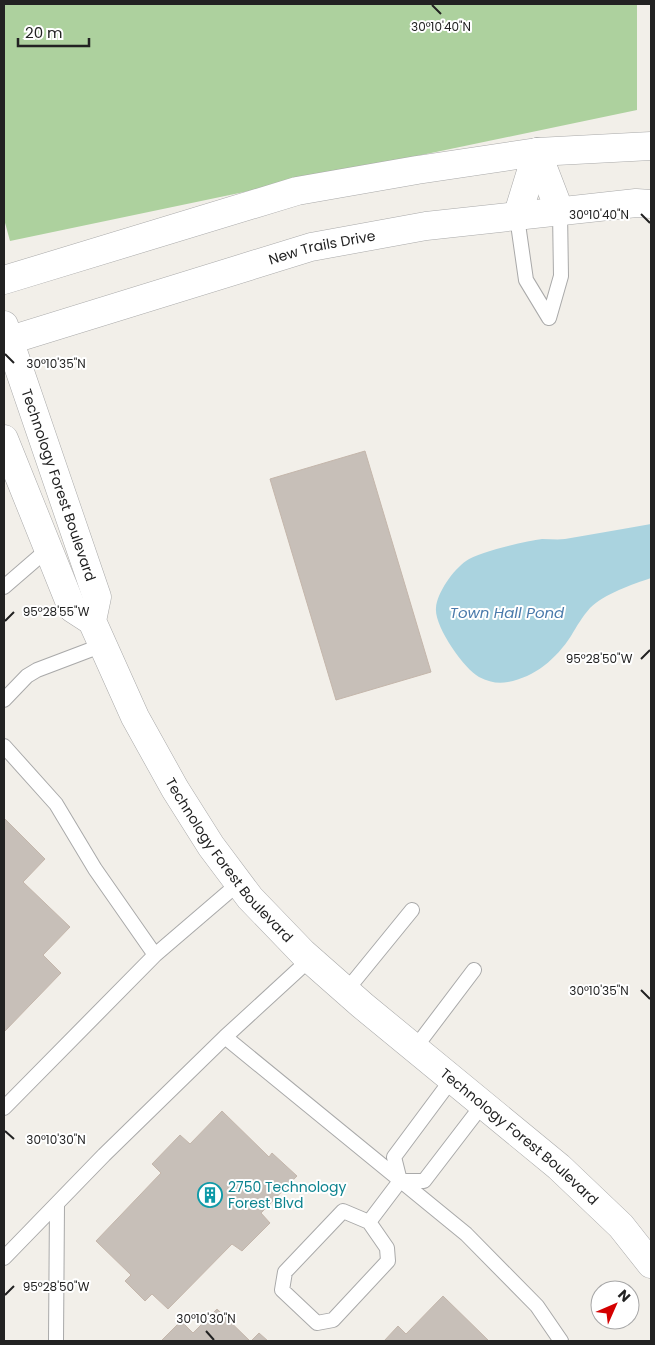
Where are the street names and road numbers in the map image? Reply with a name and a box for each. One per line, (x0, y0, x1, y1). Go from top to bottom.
street label: New Trails Drive (266, 225, 377, 270)
street label: Technology Forest Boulevard (17, 386, 101, 584)
street label: Technology Forest Boulevard (161, 774, 297, 947)
street label: Technology Forest Boulevard (436, 1063, 603, 1209)

